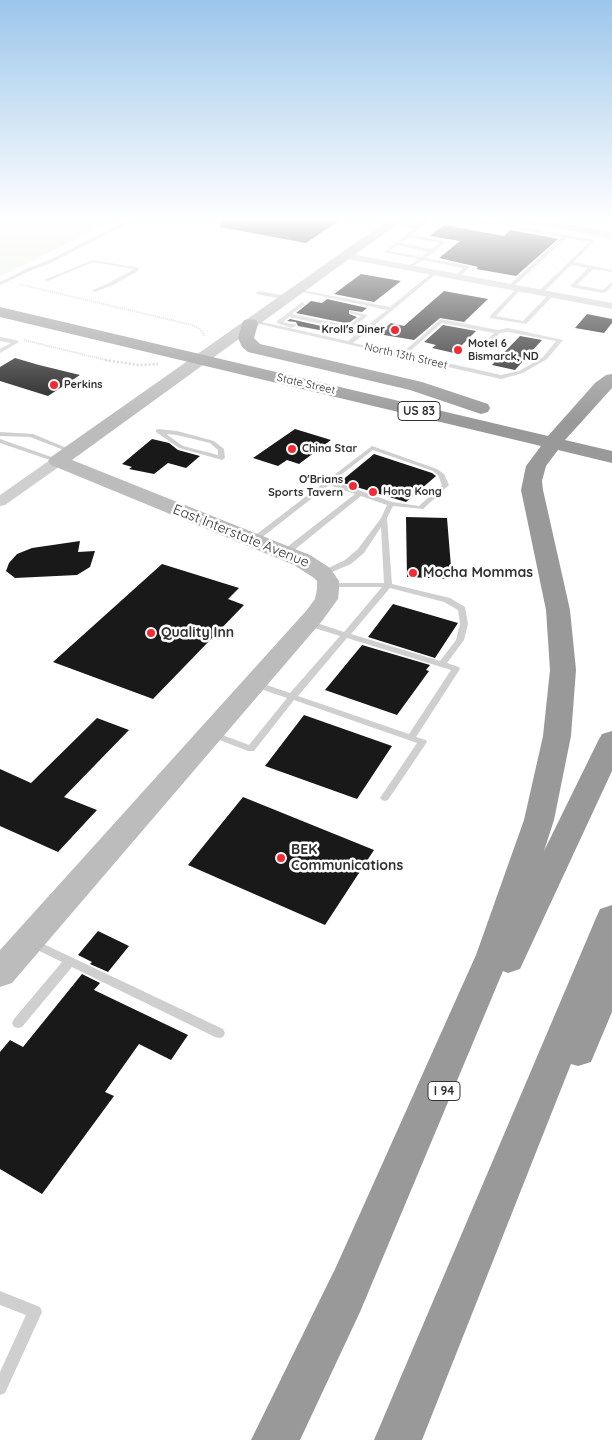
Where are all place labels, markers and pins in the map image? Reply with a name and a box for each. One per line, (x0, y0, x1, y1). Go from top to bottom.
place label: Kroll's Diner (322, 323, 385, 337)
marker: Kroll's Diner (389, 324, 401, 336)
place label: Motel 6 Bismarck, ND (468, 337, 539, 363)
marker: Motel 6 Bismarck, ND (452, 344, 464, 356)
place label: Perkins (64, 378, 102, 392)
marker: Perkins (48, 379, 60, 391)
place label: China Star (302, 442, 357, 456)
marker: China Star (286, 443, 298, 455)
place label: O'Brians Sports Tavern (268, 473, 343, 499)
marker: O'Brians Sports Tavern (347, 480, 359, 492)
place label: Hong Kong (383, 485, 442, 499)
marker: Hong Kong (367, 486, 379, 498)
place label: Mocha Mommas (423, 565, 533, 581)
marker: Mocha Mommas (407, 567, 419, 579)
place label: Quality Inn (161, 625, 234, 641)
marker: Quality Inn (145, 627, 157, 639)
place label: BEK Communications (291, 842, 403, 874)
marker: BEK Communications (275, 852, 287, 864)

